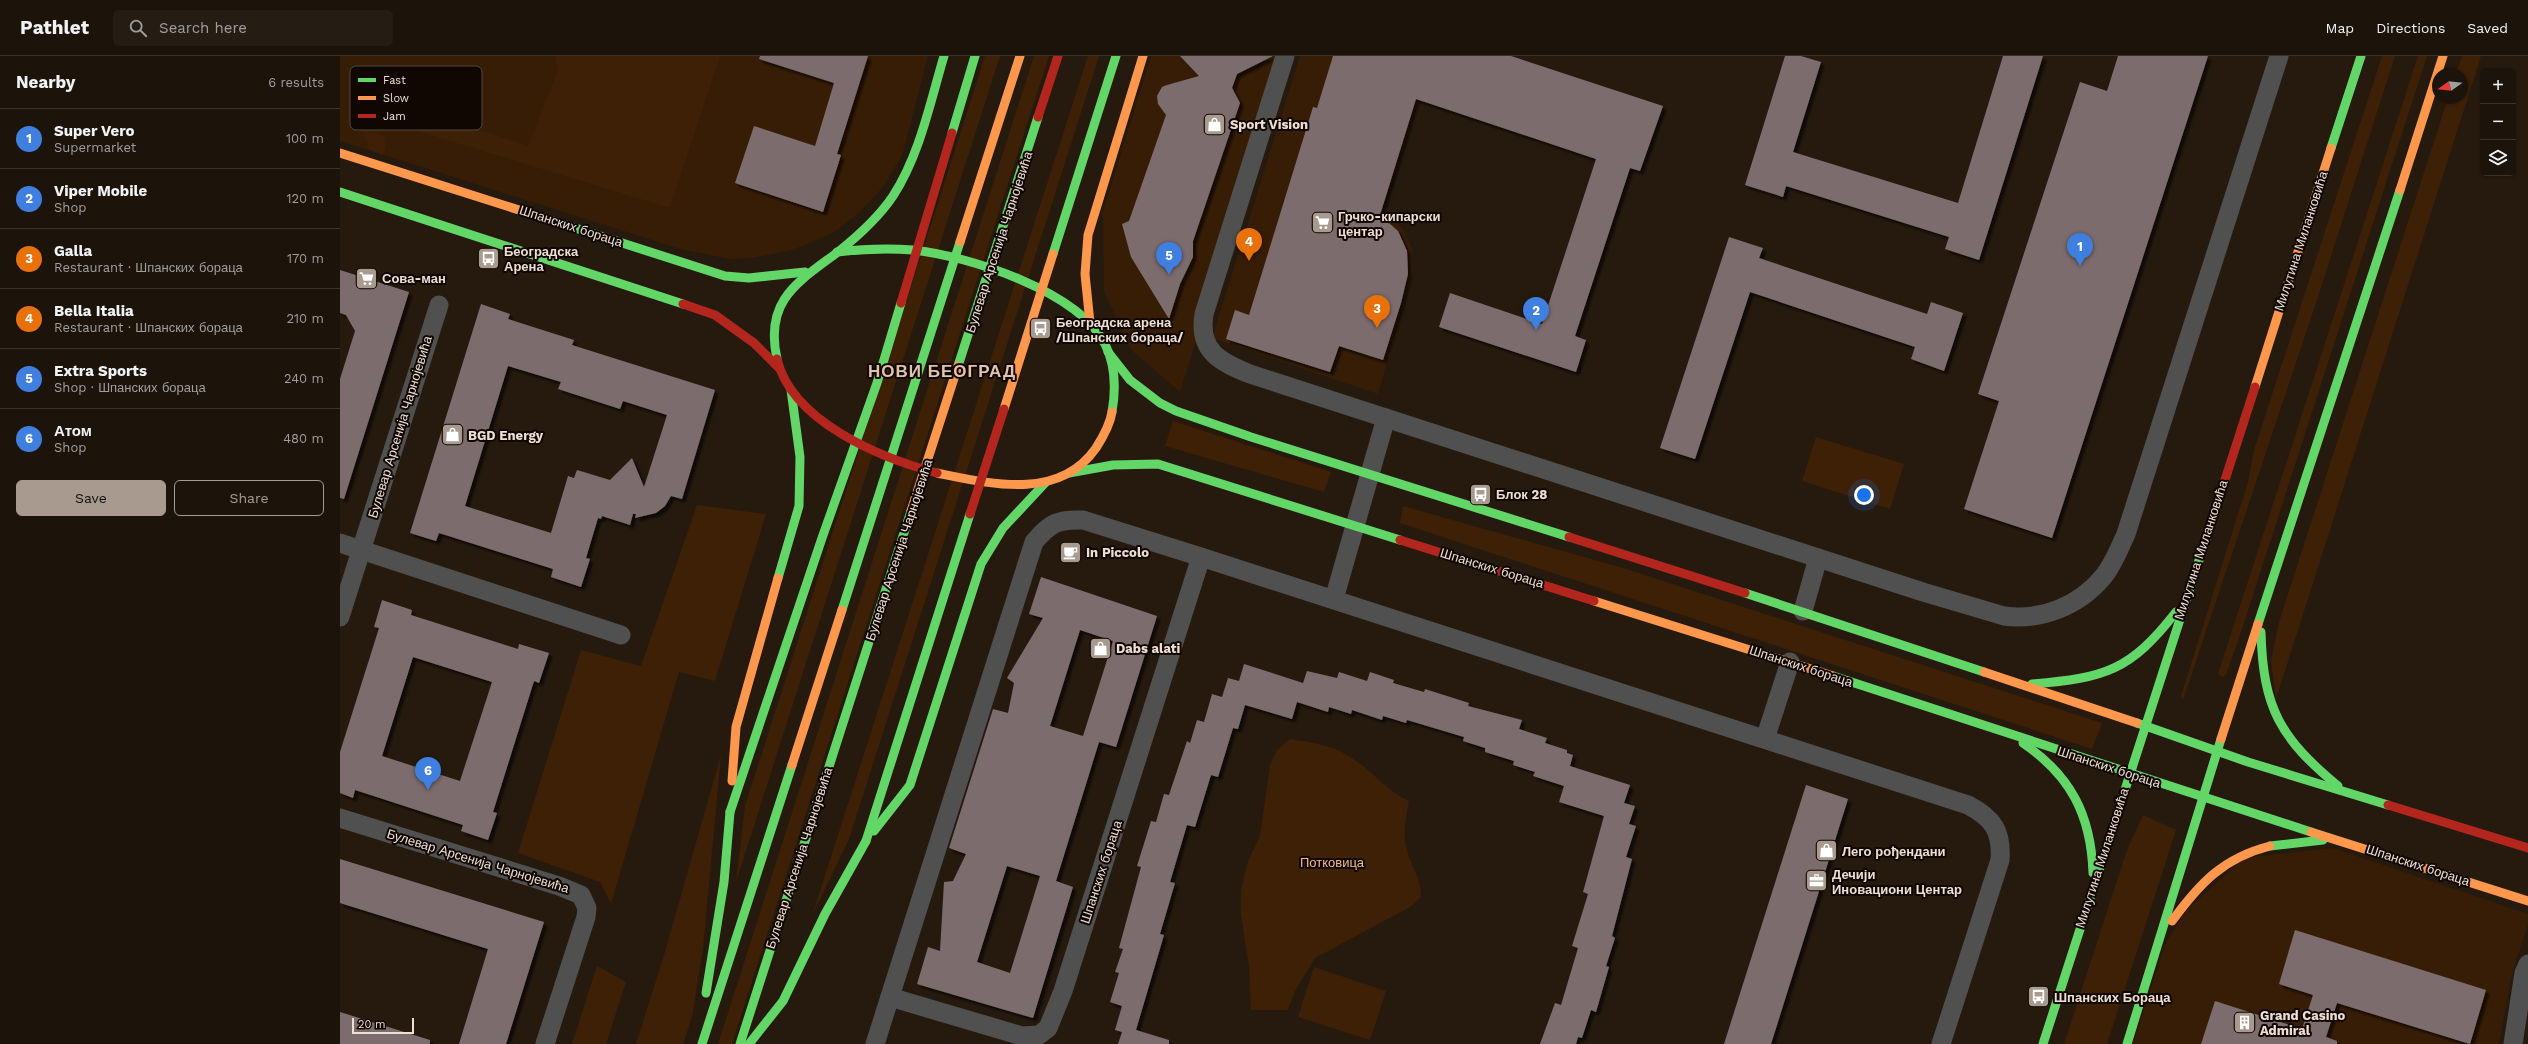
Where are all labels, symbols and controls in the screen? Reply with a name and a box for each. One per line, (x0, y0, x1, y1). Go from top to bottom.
search box (113, 10, 393, 46)
text: Pathlet (20, 16, 89, 39)
icon: search (127, 17, 149, 39)
text: Search here (159, 19, 247, 37)
text: Map (2326, 20, 2354, 36)
text: Directions (2376, 20, 2445, 36)
text: Saved (2467, 20, 2508, 36)
legend (350, 66, 482, 130)
north arrow (2432, 68, 2468, 104)
map controls (2480, 68, 2516, 176)
button: + (2480, 68, 2516, 104)
text: Nearby (16, 72, 75, 92)
text: Fast (383, 74, 406, 87)
text: 6 results (268, 75, 324, 90)
text: Slow (383, 92, 409, 105)
button: − (2480, 104, 2516, 140)
text: Jam (383, 110, 406, 123)
shop icon: Sport Vision (1202, 111, 1228, 137)
place label: Sport Vision (1230, 117, 1308, 132)
text: Super Vero (54, 122, 135, 140)
text: 1 (26, 131, 32, 146)
text: 100 m (286, 131, 324, 146)
text: Supermarket (54, 140, 136, 155)
button: layers (2480, 140, 2516, 176)
street label: Булевар Арсенија Чарнојевића (963, 149, 1036, 335)
street label: Милутина Миланковића (2271, 169, 2331, 313)
text: Viper Mobile (54, 182, 147, 200)
text: 2 (25, 191, 33, 206)
text: 120 m (286, 191, 324, 206)
text: Shop (54, 200, 86, 215)
street label: Шпанских бораца (518, 202, 625, 250)
place label: Грчко-кипарски центар (1338, 209, 1440, 239)
supermarket icon: Грчко-кипарски центар (1309, 210, 1335, 236)
pin: 4 (1236, 228, 1262, 261)
pin: 1 (2067, 233, 2093, 266)
text: Galla (54, 242, 92, 260)
pin: 5 (1156, 242, 1182, 275)
place label: Београдска Арена (504, 244, 579, 274)
bus stop icon: Београдска Арена (476, 245, 502, 271)
text: 3 (25, 251, 33, 266)
text: 170 m (287, 251, 324, 266)
text: Restaurant · Шпанских бораца (54, 260, 243, 275)
supermarket icon: Сова-ман (353, 265, 379, 291)
place label: Сова-ман (382, 271, 446, 286)
pin: 3 (1364, 295, 1390, 328)
pin: 2 (1523, 297, 1549, 330)
text: Bella Italia (54, 302, 134, 320)
text: 4 (25, 311, 33, 326)
text: 210 m (286, 311, 324, 326)
place label: Београдска арена /Шпанских бораца/ (1056, 315, 1183, 345)
bus stop icon: Београдска арена /Шпанских бораца/ (1028, 316, 1054, 342)
text: Restaurant · Шпанских бораца (54, 320, 243, 335)
street label: Булевар Арсенија Чарнојевића (365, 333, 435, 520)
district label: НОВИ БЕОГРАД (868, 361, 1016, 381)
text: Extra Sports (54, 362, 147, 380)
text: 5 (25, 371, 33, 386)
text: 240 m (284, 371, 324, 386)
text: Shop · Шпанских бораца (54, 380, 206, 395)
text: Атом (54, 422, 92, 440)
shop icon: BGD Energy (440, 422, 466, 448)
place label: BGD Energy (468, 428, 544, 443)
text: 6 (25, 431, 33, 446)
text: 480 m (283, 431, 324, 446)
text: Shop (54, 440, 86, 455)
street label: Булевар Арсенија Чарнојевића (863, 457, 936, 643)
street label: Милутина Миланковића (2171, 478, 2231, 622)
button: Save (16, 480, 166, 516)
button: Share (174, 480, 324, 516)
bus stop icon: Блок 28 (1468, 481, 1494, 507)
your location (1854, 485, 1874, 505)
place label: Блок 28 (1496, 487, 1548, 502)
cafe icon: In Piccolo (1058, 539, 1084, 565)
place label: In Piccolo (1086, 545, 1149, 560)
street label: Шпанских бораца (1438, 545, 1546, 591)
shop icon: Dabs alati (1088, 635, 1114, 661)
place label: Dabs alati (1116, 641, 1180, 656)
street label: Шпанских бораца (1748, 642, 1855, 690)
street label: Шпанских бораца (2056, 743, 2163, 791)
pin: 6 (415, 757, 441, 790)
street label: Булевар Арсенија Чарнојевића (763, 765, 836, 951)
street label: Милутина Миланковића (2072, 786, 2132, 930)
street label: Шпанских бораца (1077, 818, 1125, 925)
street label: Булевар Арсенија Чарнојевића (385, 826, 572, 896)
shop icon: Лего рођендани (1813, 838, 1839, 864)
street label: Шпанских бораца (2365, 841, 2472, 889)
place label: Лего рођендани (1842, 844, 1945, 859)
park label: Потковица (1300, 855, 1365, 870)
place label: Дечији Иновациони Центар (1832, 867, 1962, 897)
office icon: Дечији Иновациони Центар (1803, 868, 1829, 894)
bus stop icon: Шпанских Бораца (2025, 984, 2051, 1010)
place label: Шпанских Бораца (2054, 990, 2171, 1005)
place label: Grand Casino Admiral (2260, 1008, 2346, 1038)
building icon: Grand Casino Admiral (2231, 1009, 2257, 1035)
scale bar (352, 1016, 414, 1035)
text: 20 m (358, 1018, 386, 1031)

